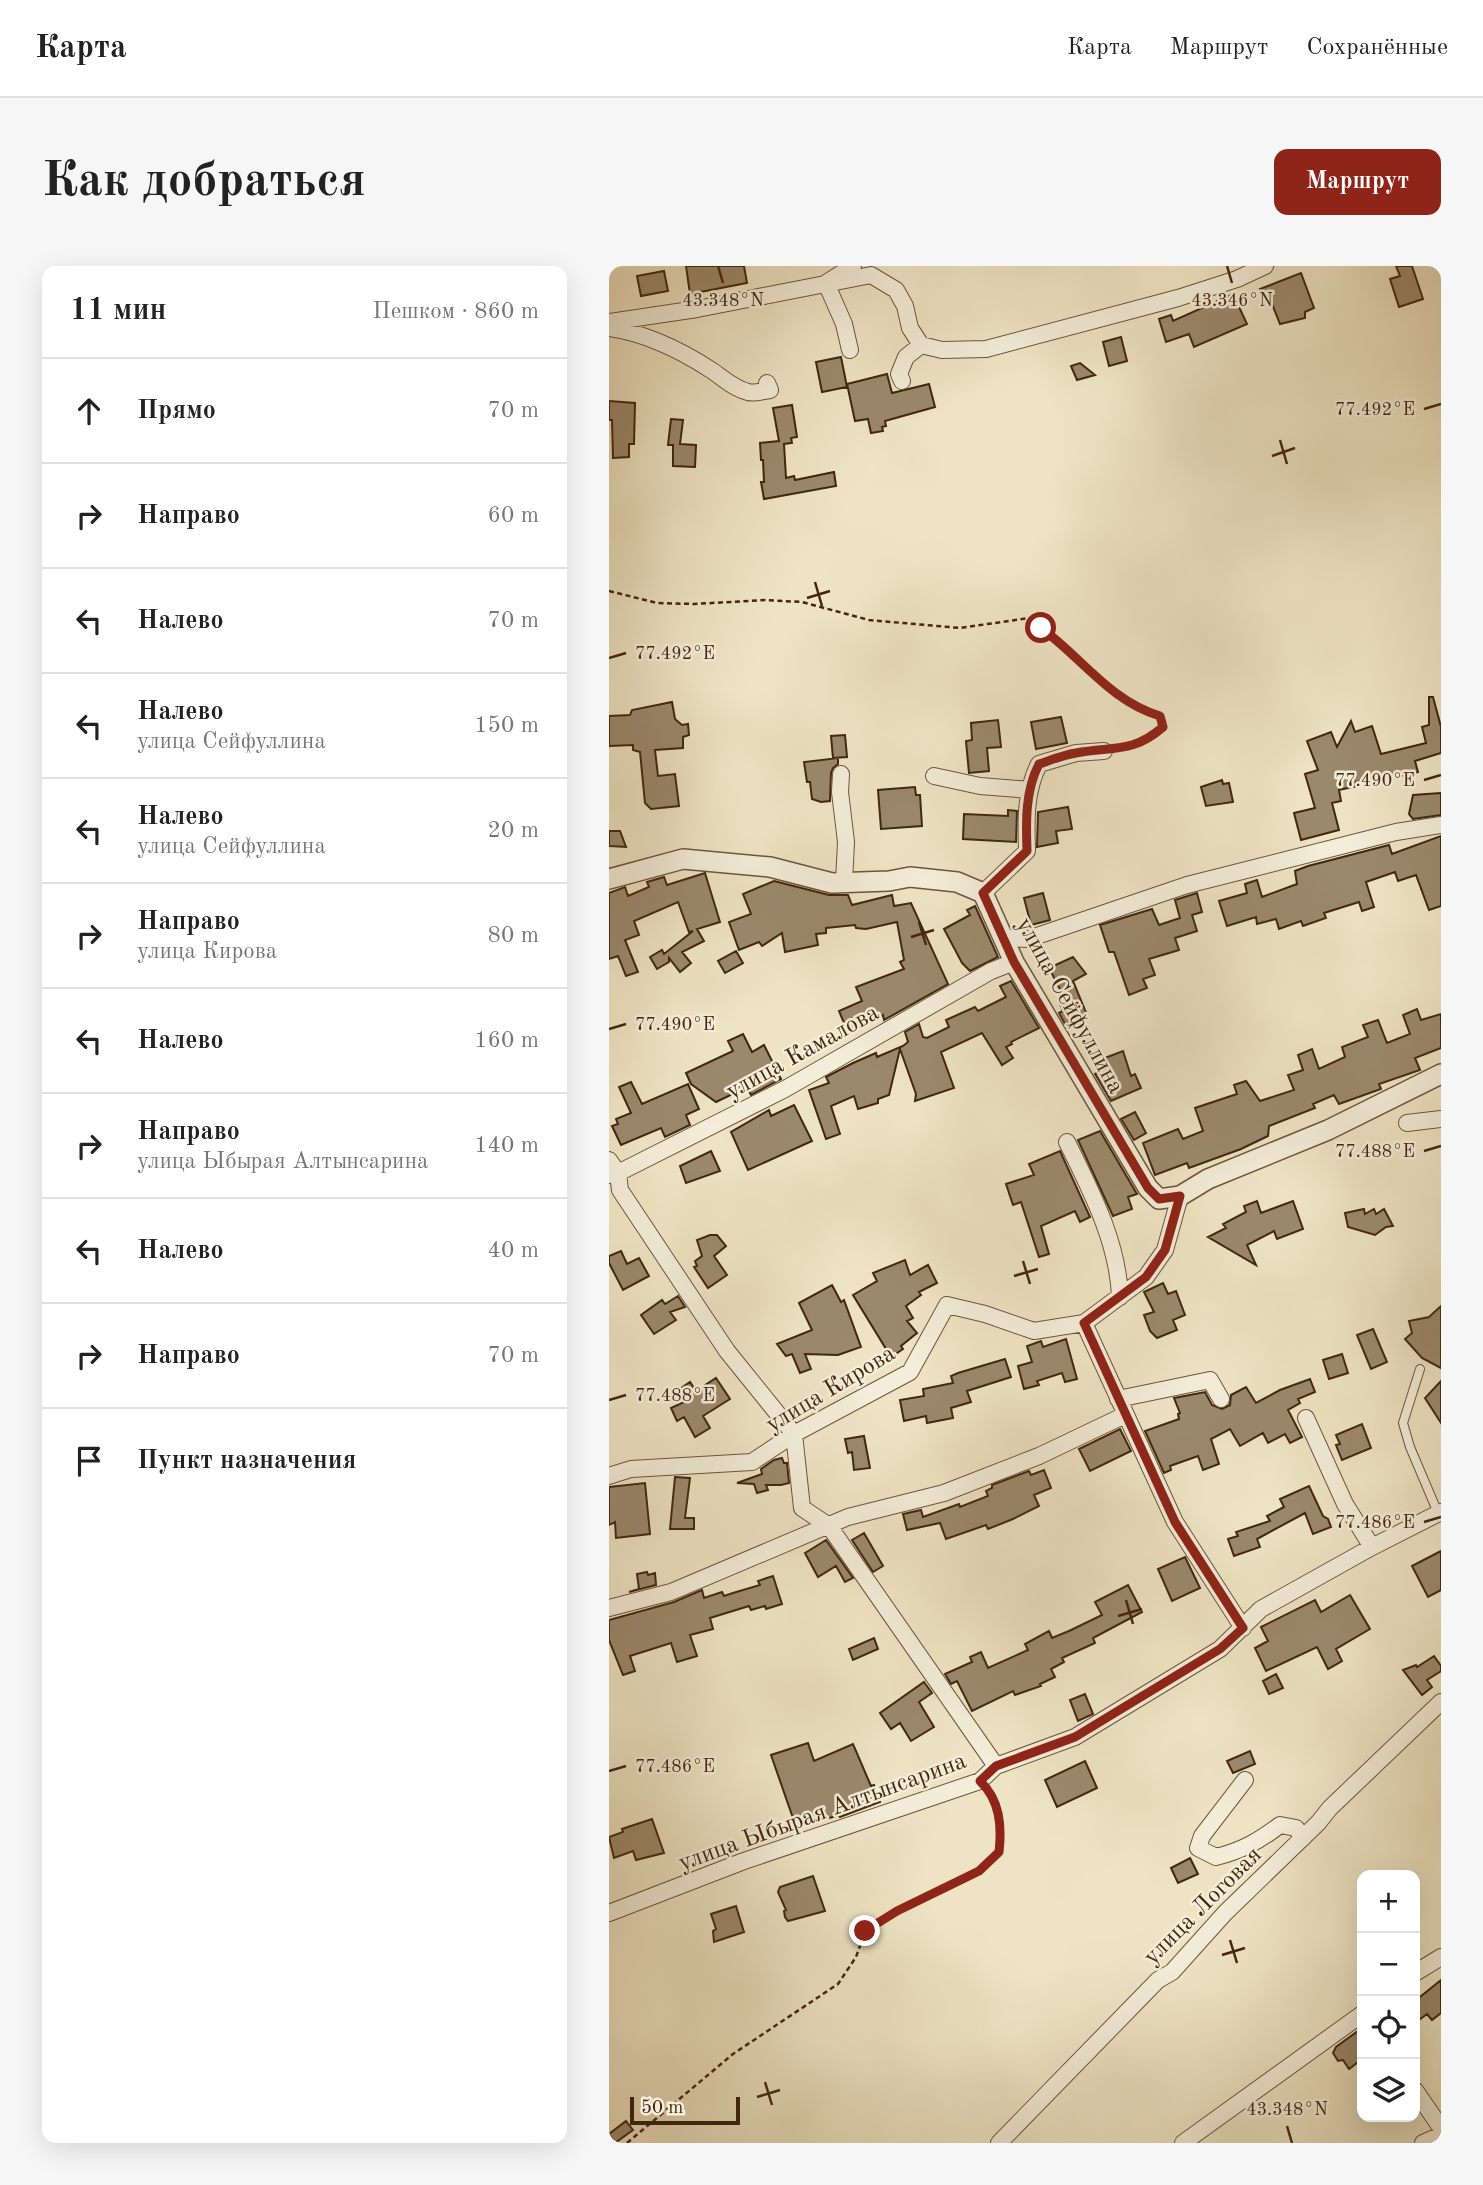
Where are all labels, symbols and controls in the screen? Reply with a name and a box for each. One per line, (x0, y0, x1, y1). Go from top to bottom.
text: Карта (35, 32, 127, 65)
text: Карта (1067, 36, 1132, 60)
text: Маршрут (1170, 36, 1268, 60)
text: Сохранённые (1306, 36, 1448, 60)
button: Маршрут (1274, 149, 1441, 215)
text: Как добраться (42, 158, 366, 207)
text: 43.348°N (682, 292, 764, 310)
text: 43.346°N (1191, 292, 1273, 310)
text: 11 мин (70, 296, 167, 326)
text: Пешком · 860 m (373, 300, 539, 323)
icon: ahead (70, 392, 108, 430)
text: Прямо (137, 398, 216, 424)
text: 70 m (488, 399, 539, 422)
text: 77.492°E (1335, 401, 1415, 419)
icon: right (70, 497, 108, 535)
text: Направо (137, 503, 240, 529)
text: 60 m (488, 504, 539, 527)
icon: left (70, 602, 108, 640)
text: Налево (137, 608, 224, 634)
text: 70 m (488, 609, 539, 632)
route start (1025, 612, 1056, 643)
text: 77.492°E (635, 645, 715, 663)
text: Налево (137, 699, 224, 725)
icon: left (70, 707, 108, 745)
text: 150 m (474, 714, 539, 737)
text: улица Сейфуллина (137, 730, 326, 753)
text: 77.490°E (1335, 772, 1415, 790)
text: Налево (137, 804, 224, 830)
icon: left (70, 812, 108, 850)
text: 20 m (488, 819, 539, 842)
text: улица Сейфуллина (137, 835, 326, 858)
text: Направо (137, 909, 240, 935)
street label: улица Сейфуллина (1011, 914, 1128, 1098)
icon: right (70, 917, 108, 955)
text: 80 m (488, 924, 539, 947)
text: улица Кирова (137, 940, 277, 963)
street label: улица Камалова (723, 1001, 883, 1105)
text: 77.490°E (635, 1016, 715, 1034)
icon: left (70, 1022, 108, 1060)
text: Налево (137, 1028, 224, 1054)
text: 160 m (474, 1029, 539, 1052)
text: Направо (137, 1119, 240, 1145)
icon: right (70, 1127, 108, 1165)
text: 140 m (474, 1134, 539, 1157)
text: 77.488°E (1335, 1143, 1415, 1161)
text: улица Ыбырая Алтынсарина (137, 1150, 428, 1173)
icon: left (70, 1232, 108, 1270)
text: Налево (137, 1238, 224, 1264)
text: 40 m (488, 1239, 539, 1262)
icon: right (70, 1337, 108, 1375)
street label: улица Кирова (762, 1342, 900, 1438)
text: Направо (137, 1343, 240, 1369)
text: 70 m (488, 1344, 539, 1367)
text: 77.488°E (635, 1387, 715, 1405)
icon: arrive (70, 1442, 108, 1480)
text: Пункт назначения (137, 1448, 356, 1474)
text: 77.486°E (1335, 1514, 1415, 1532)
street label: улица Ыбырая Алтынсарина (676, 1750, 970, 1876)
text: 77.486°E (635, 1758, 715, 1776)
street label: улица Логовая (1140, 1843, 1267, 1970)
map controls (1357, 1870, 1420, 2122)
button: + (1357, 1870, 1420, 1933)
route end (849, 1915, 880, 1946)
button: − (1357, 1933, 1420, 1996)
button: locate (1357, 1996, 1420, 2059)
button: layers (1357, 2059, 1420, 2122)
scale bar (630, 2094, 740, 2126)
text: 50 m (641, 2099, 683, 2118)
text: 43.348°N (1246, 2101, 1328, 2119)

